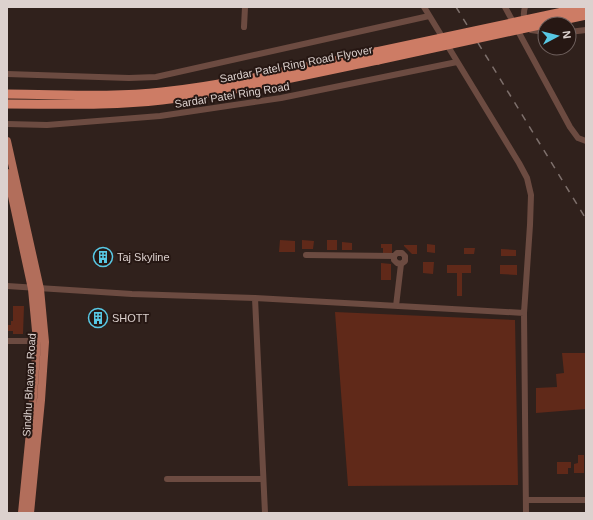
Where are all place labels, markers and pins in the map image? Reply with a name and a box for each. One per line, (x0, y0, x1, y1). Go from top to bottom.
building icon: Taj Skyline (92, 246, 114, 268)
place label: Taj Skyline (117, 251, 170, 263)
building icon: SHOTT (87, 307, 109, 329)
place label: SHOTT (112, 312, 150, 324)

